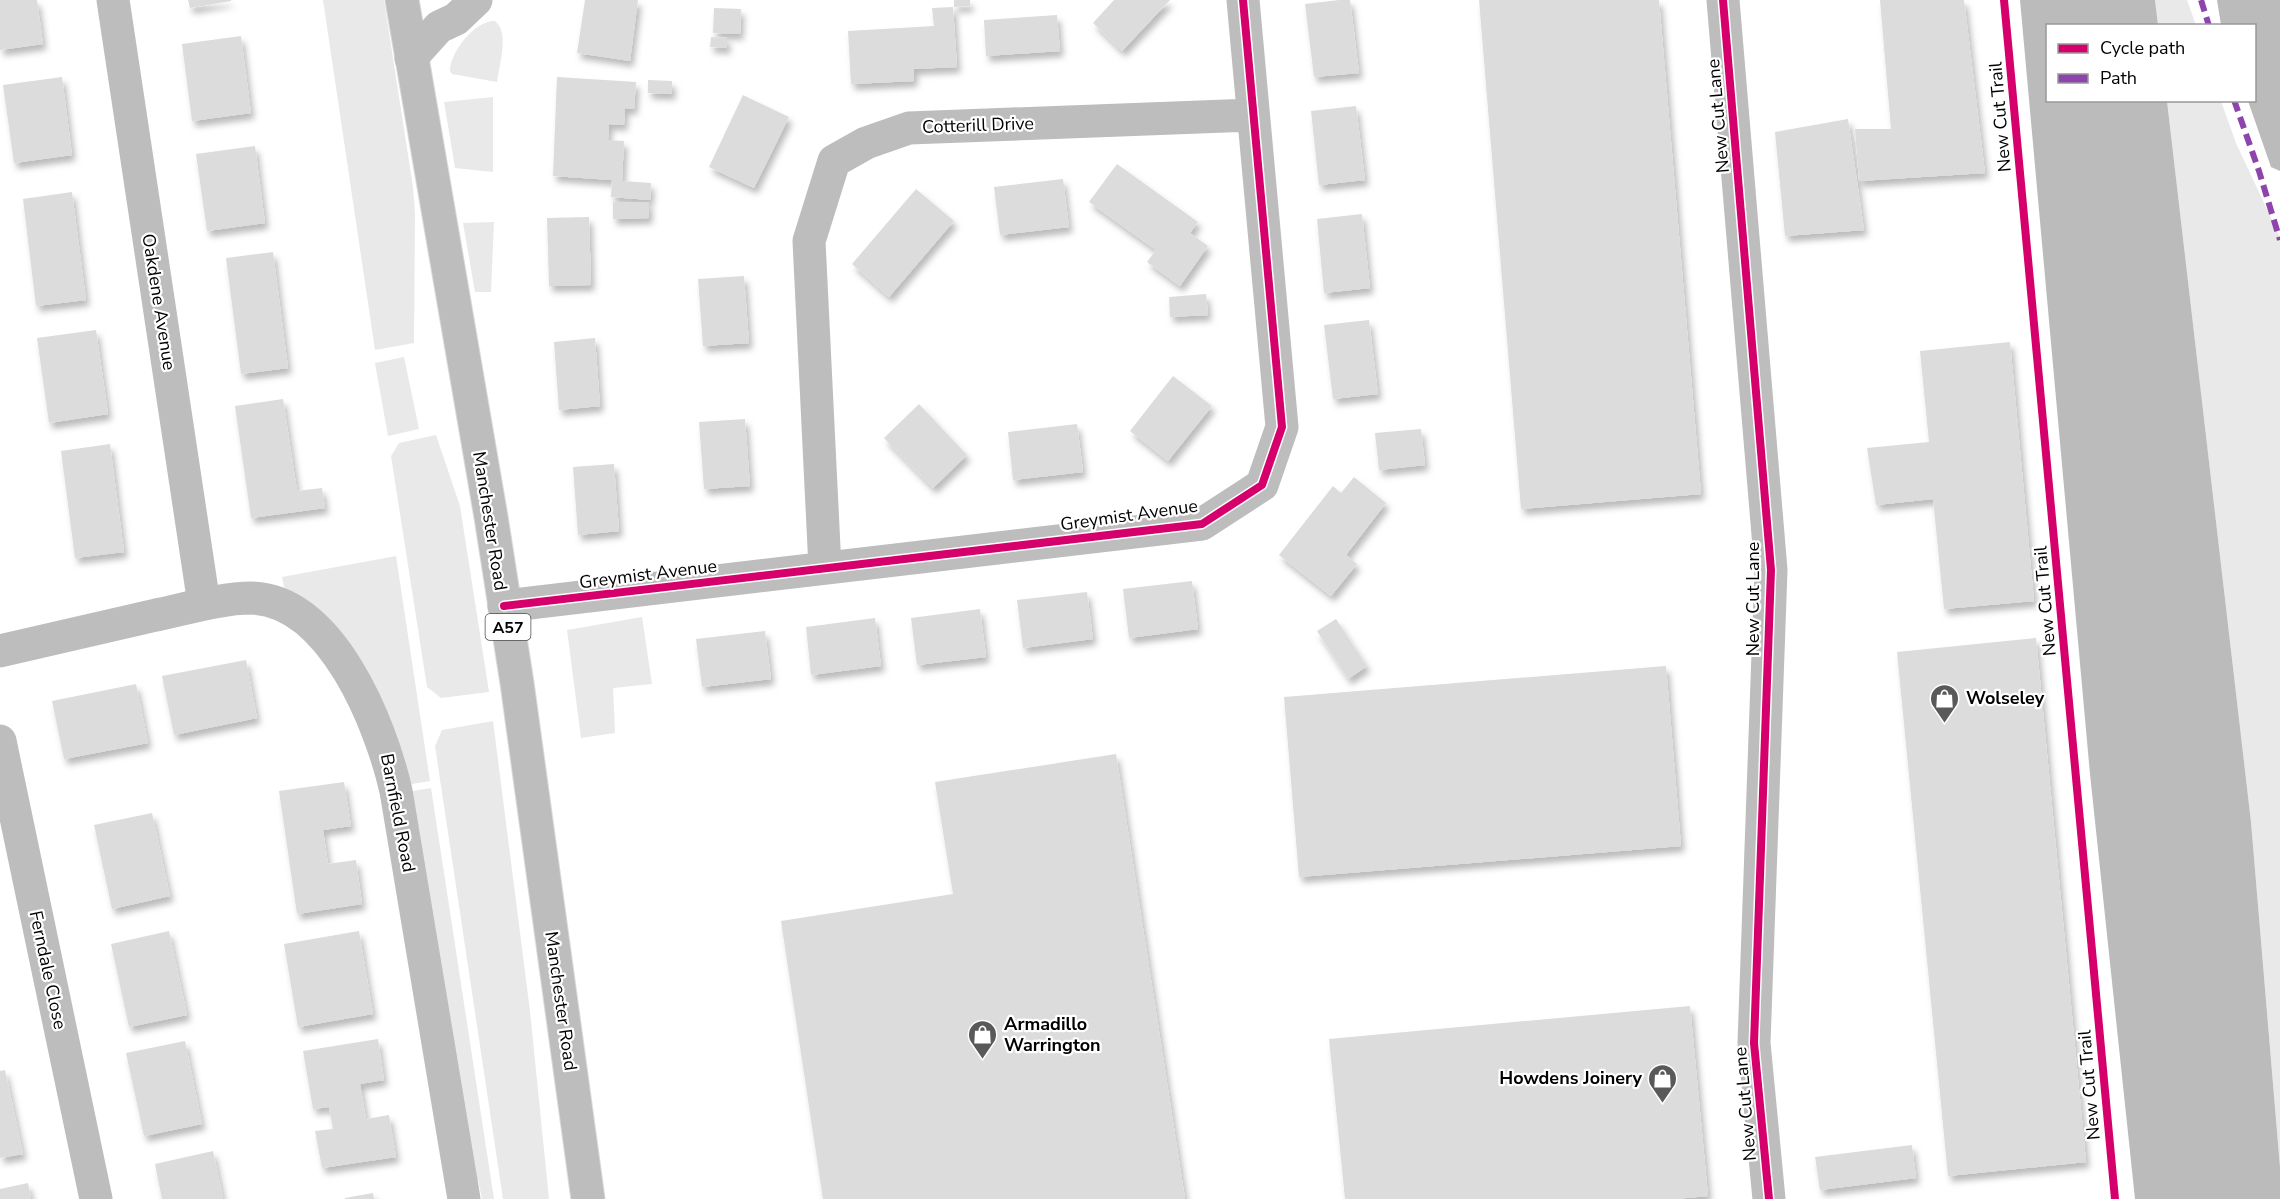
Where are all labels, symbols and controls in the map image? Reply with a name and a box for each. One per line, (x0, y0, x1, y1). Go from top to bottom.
legend (2046, 24, 2256, 102)
text: Cycle path (2100, 36, 2185, 60)
street label: New Cut Lane (1701, 58, 1735, 174)
street label: New Cut Trail (1983, 60, 2017, 173)
text: Path (2100, 66, 2137, 90)
street label: Cotterill Drive (922, 111, 1034, 139)
street label: Oakdene Avenue (136, 232, 182, 372)
street label: Manchester Road (467, 450, 513, 592)
street label: Greymist Avenue (1059, 493, 1199, 537)
street label: New Cut Lane (1741, 542, 1765, 656)
street label: New Cut Trail (2028, 544, 2062, 657)
street label: Greymist Avenue (578, 554, 718, 594)
road number: A57 (486, 614, 530, 640)
shop icon: Wolseley (1929, 682, 1961, 724)
place label: Wolseley (1966, 686, 2045, 710)
street label: Barnfield Road (375, 752, 421, 874)
street label: Ferndale Close (24, 908, 72, 1032)
street label: Manchester Road (539, 930, 583, 1072)
place label: Armadillo Warrington (1004, 1012, 1101, 1057)
shop icon: Armadillo Warrington (967, 1018, 999, 1060)
street label: New Cut Trail (2072, 1028, 2106, 1141)
street label: New Cut Lane (1728, 1046, 1762, 1162)
shop icon: Howdens Joinery (1647, 1062, 1679, 1104)
place label: Howdens Joinery (1499, 1066, 1643, 1090)

